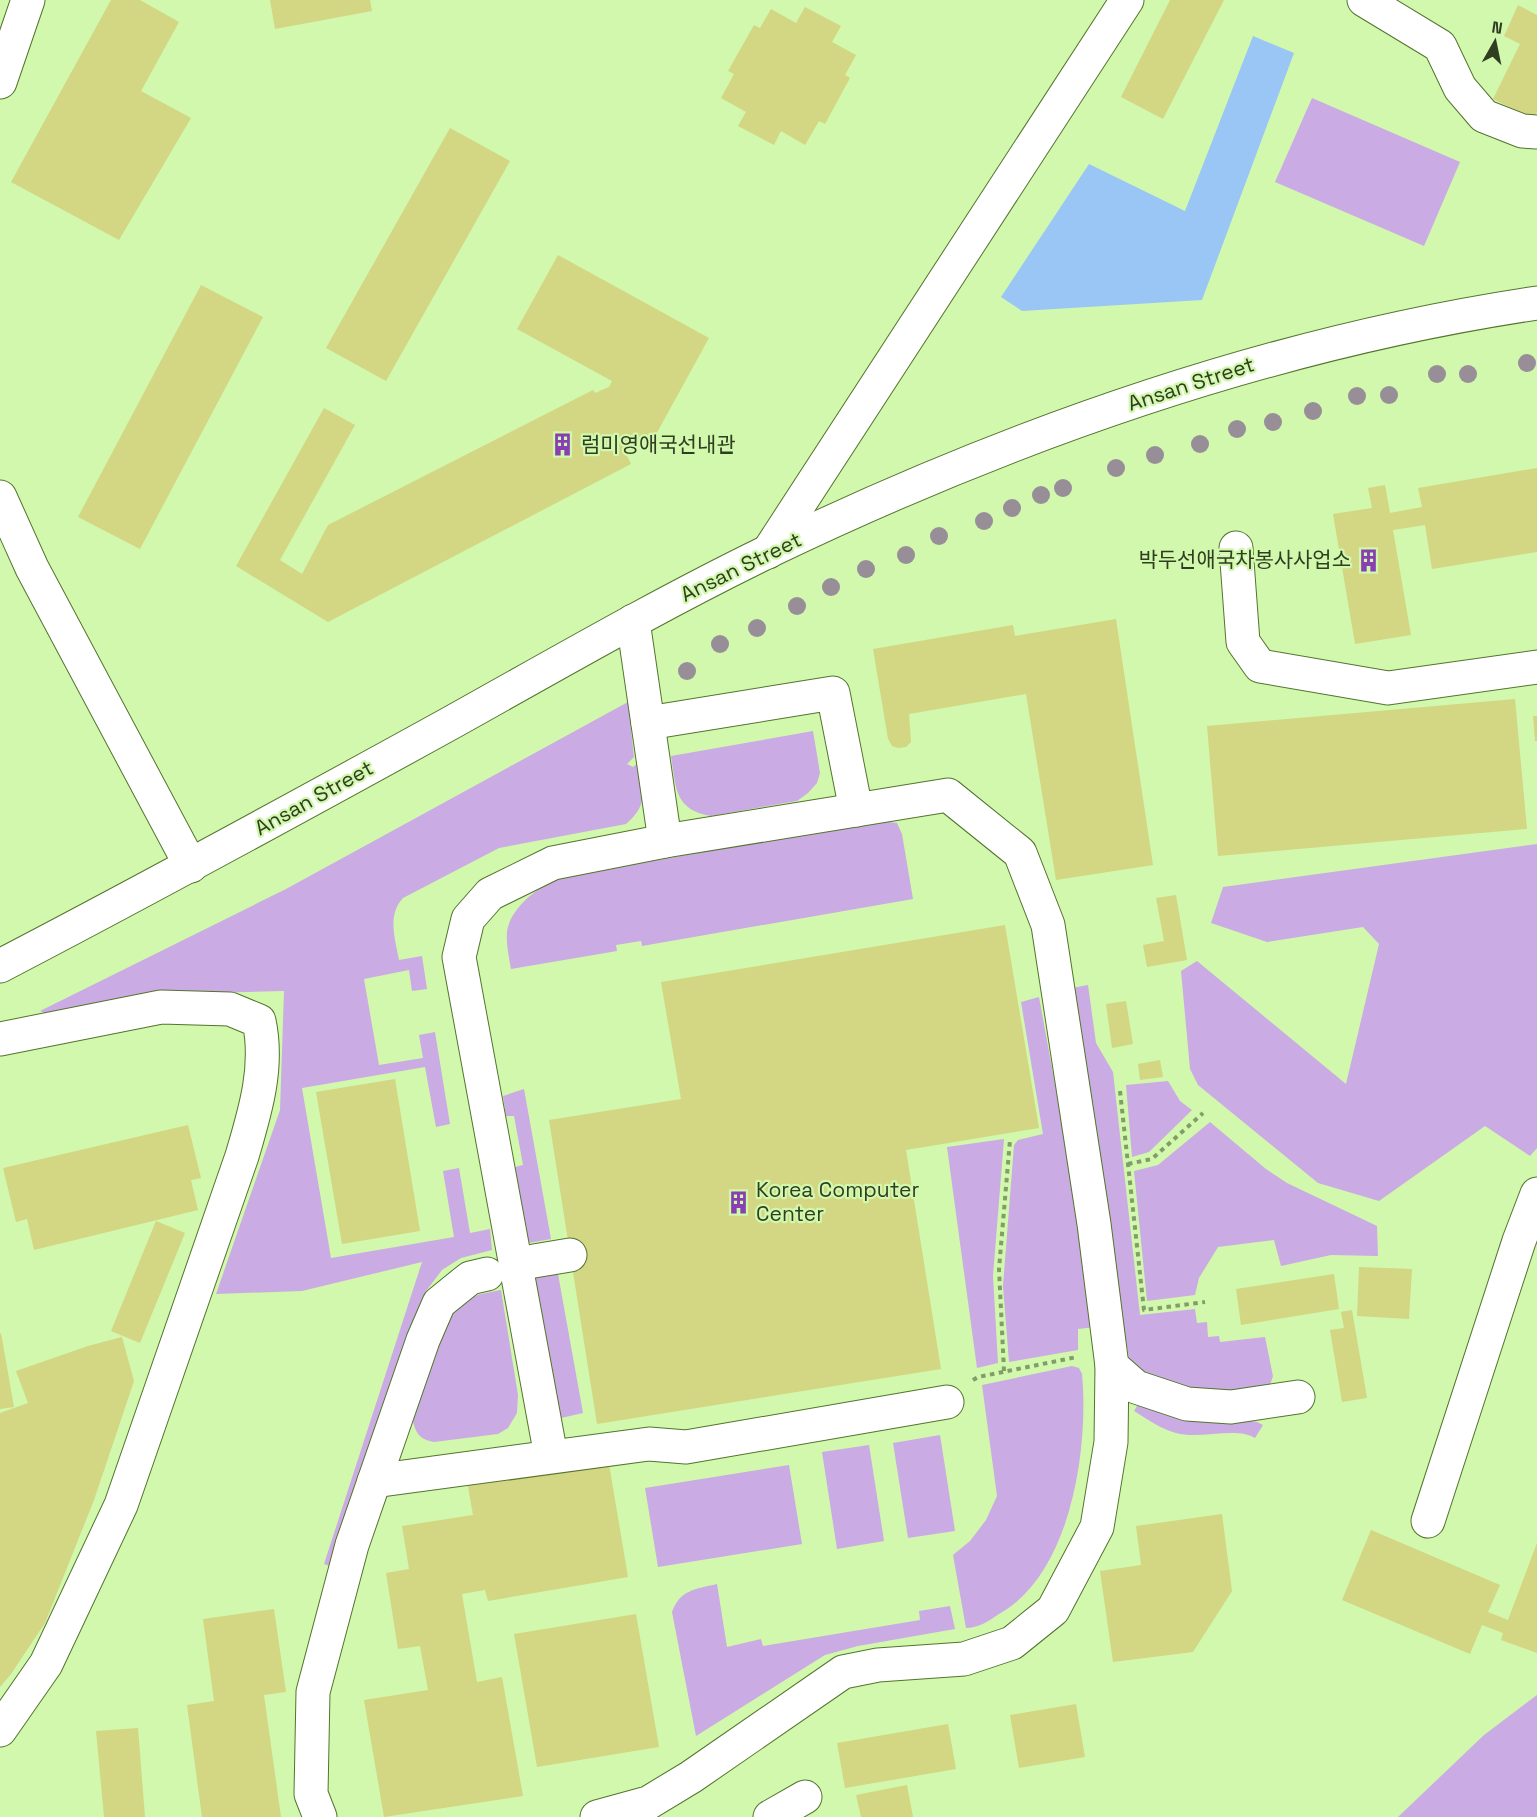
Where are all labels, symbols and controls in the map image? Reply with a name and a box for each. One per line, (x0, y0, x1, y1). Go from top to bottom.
north arrow (1465, 12, 1525, 72)
text: N (1490, 16, 1504, 39)
street label: Ansan Street (1124, 350, 1258, 417)
place label: 럼미영애국선내관 (581, 431, 736, 458)
building icon: 럼미영애국선내관 (550, 432, 576, 458)
street label: Ansan Street (676, 526, 806, 608)
place label: 박두선애국차봉사사업소 (1138, 546, 1351, 573)
building icon: 박두선애국차봉사사업소 (1356, 547, 1382, 573)
street label: Ansan Street (250, 754, 378, 841)
place label: Korea Computer Center (756, 1176, 919, 1227)
building icon: Korea Computer Center (725, 1189, 751, 1215)

